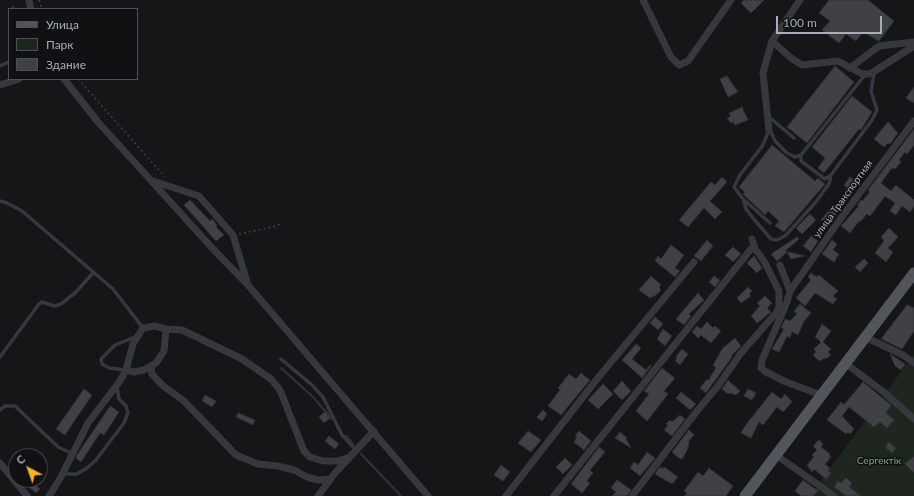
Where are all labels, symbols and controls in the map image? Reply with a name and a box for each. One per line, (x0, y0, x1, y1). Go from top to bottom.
legend (8, 8, 138, 80)
scale bar (778, 8, 884, 34)
text: 100 m (783, 15, 817, 30)
text: Улица (46, 17, 79, 32)
text: Парк (46, 37, 74, 52)
text: Здание (46, 57, 86, 72)
street label: улица Транспортная (811, 158, 875, 240)
north arrow (8, 448, 48, 488)
text: С (13, 452, 27, 467)
park label: Сергектік (857, 455, 901, 467)

